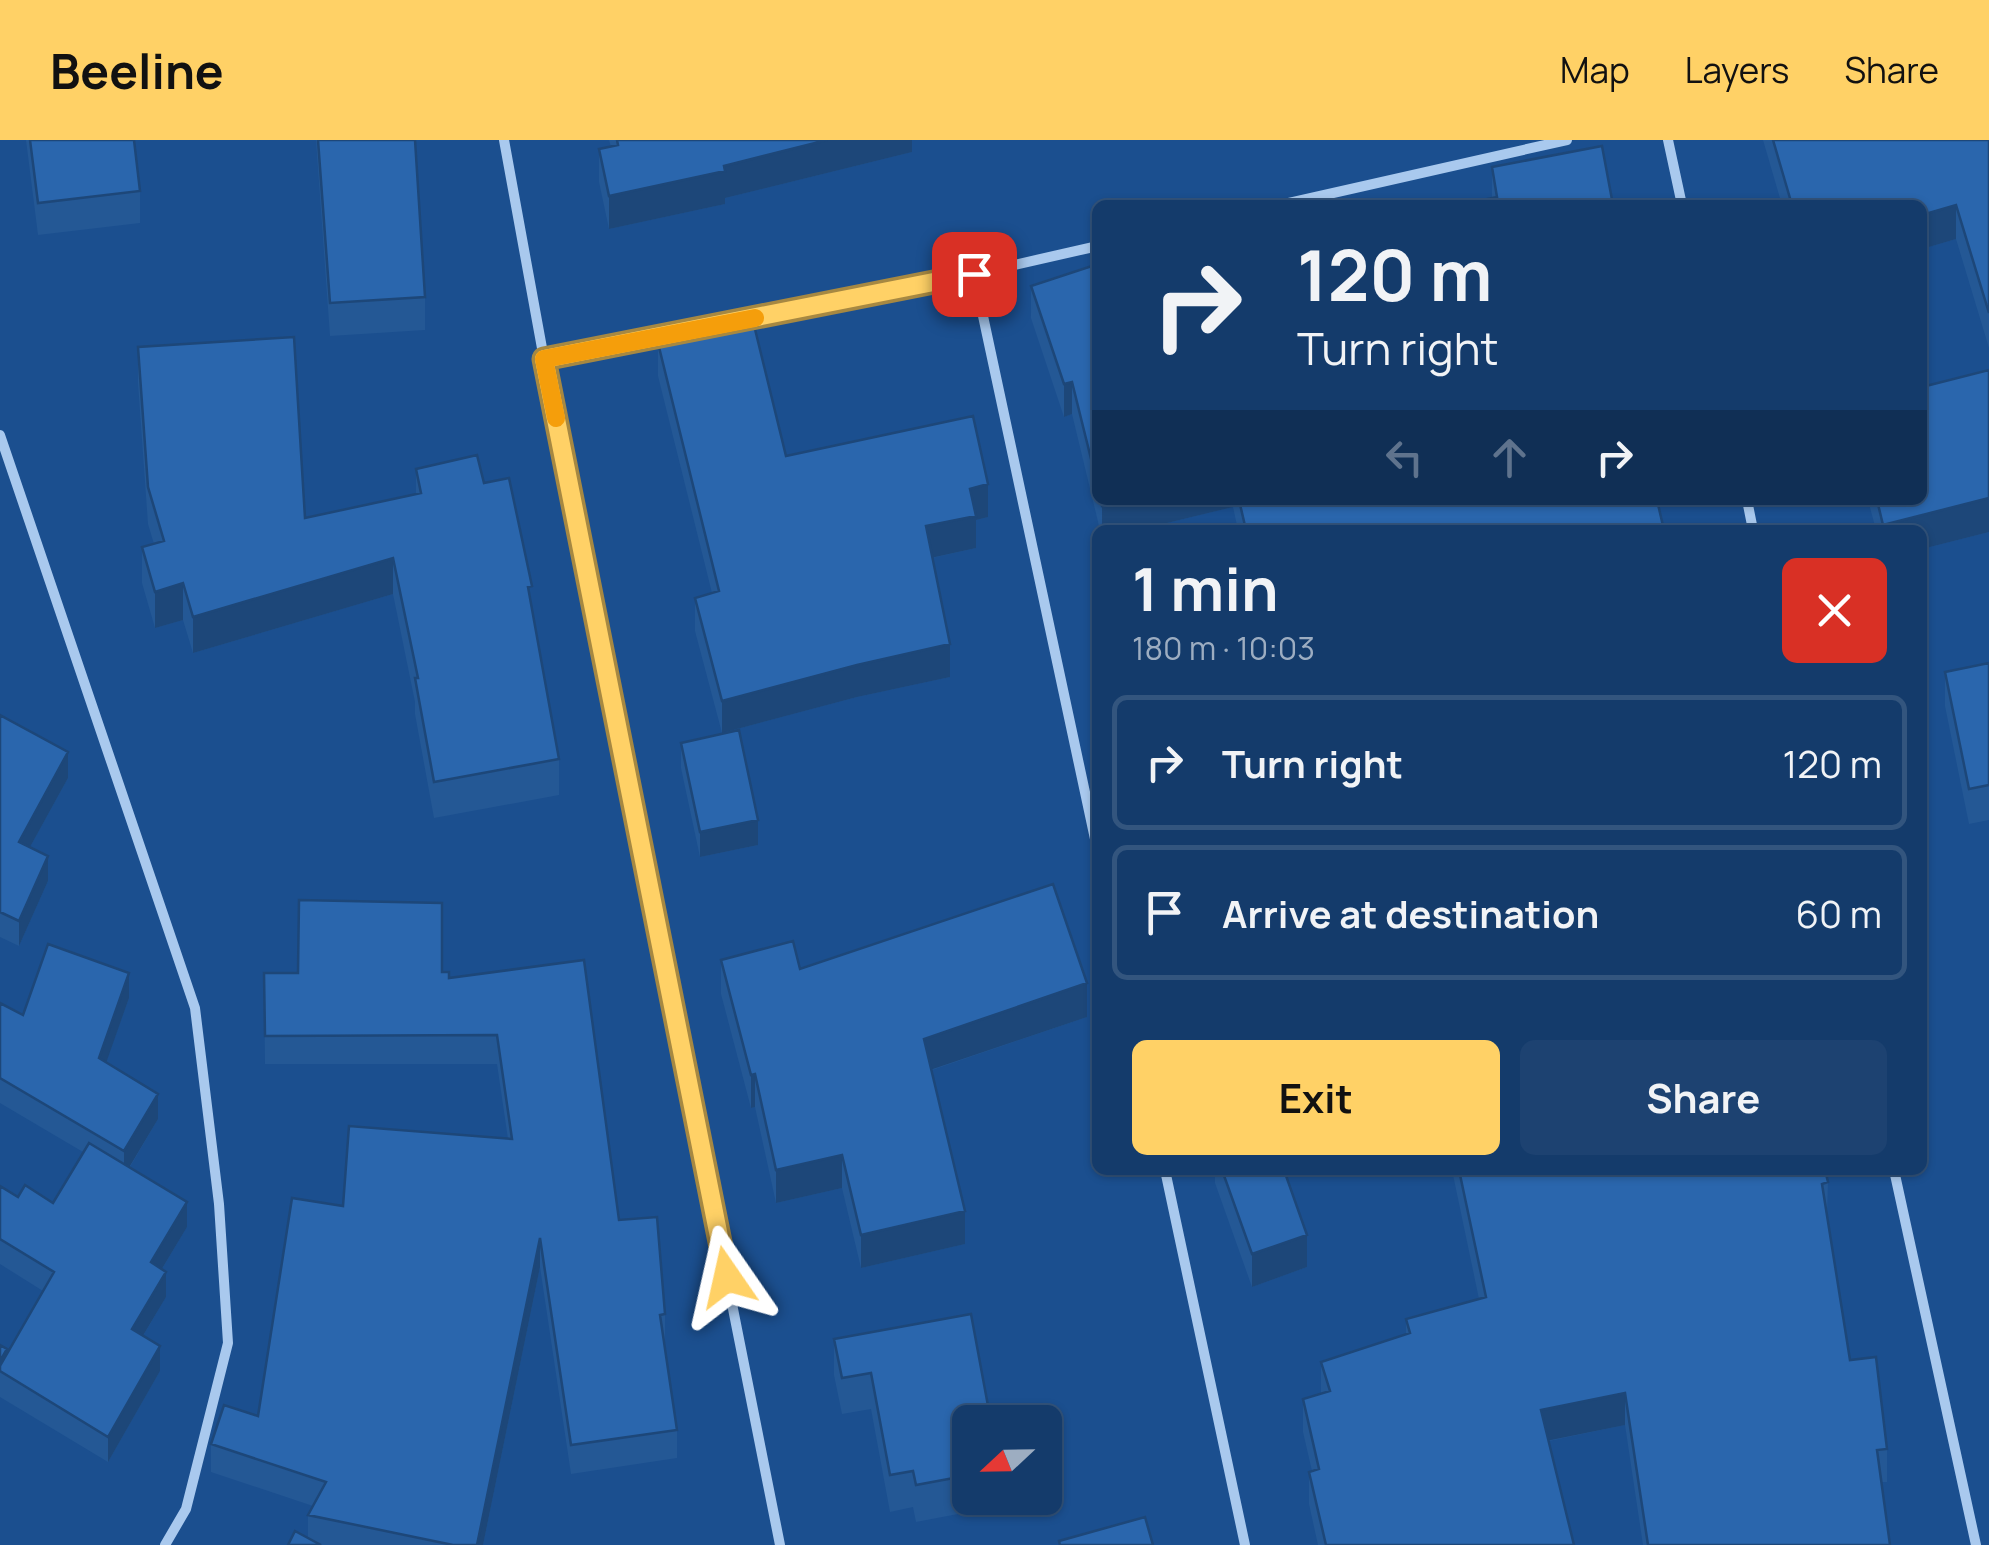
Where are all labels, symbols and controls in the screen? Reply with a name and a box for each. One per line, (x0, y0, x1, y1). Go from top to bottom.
text: Beeline (50, 38, 224, 103)
text: Map (1560, 46, 1630, 94)
text: Layers (1685, 46, 1789, 94)
text: Share (1844, 46, 1939, 94)
text: 120 m (1297, 226, 1492, 322)
pin (932, 232, 1017, 317)
icon: right (1132, 240, 1262, 370)
icon: arrive (947, 247, 1002, 302)
text: Turn right (1297, 317, 1498, 379)
icon: left (1377, 430, 1432, 485)
icon: ahead (1482, 430, 1537, 485)
icon: right (1587, 430, 1642, 485)
text: 1 min (1132, 547, 1279, 629)
button: close (1782, 558, 1887, 663)
text: 180 m · 10:03 (1132, 626, 1315, 670)
icon: right (1137, 735, 1192, 790)
text: Turn right (1222, 737, 1403, 789)
text: 120 m (1783, 737, 1882, 789)
icon: arrive (1137, 885, 1192, 940)
text: Arrive at destination (1222, 887, 1599, 939)
text: 60 m (1795, 887, 1882, 939)
button: Exit (1132, 1040, 1500, 1155)
button: Share (1520, 1040, 1887, 1155)
position arrow (675, 1225, 779, 1329)
north arrow (952, 1405, 1062, 1515)
map controls (952, 1405, 1062, 1515)

